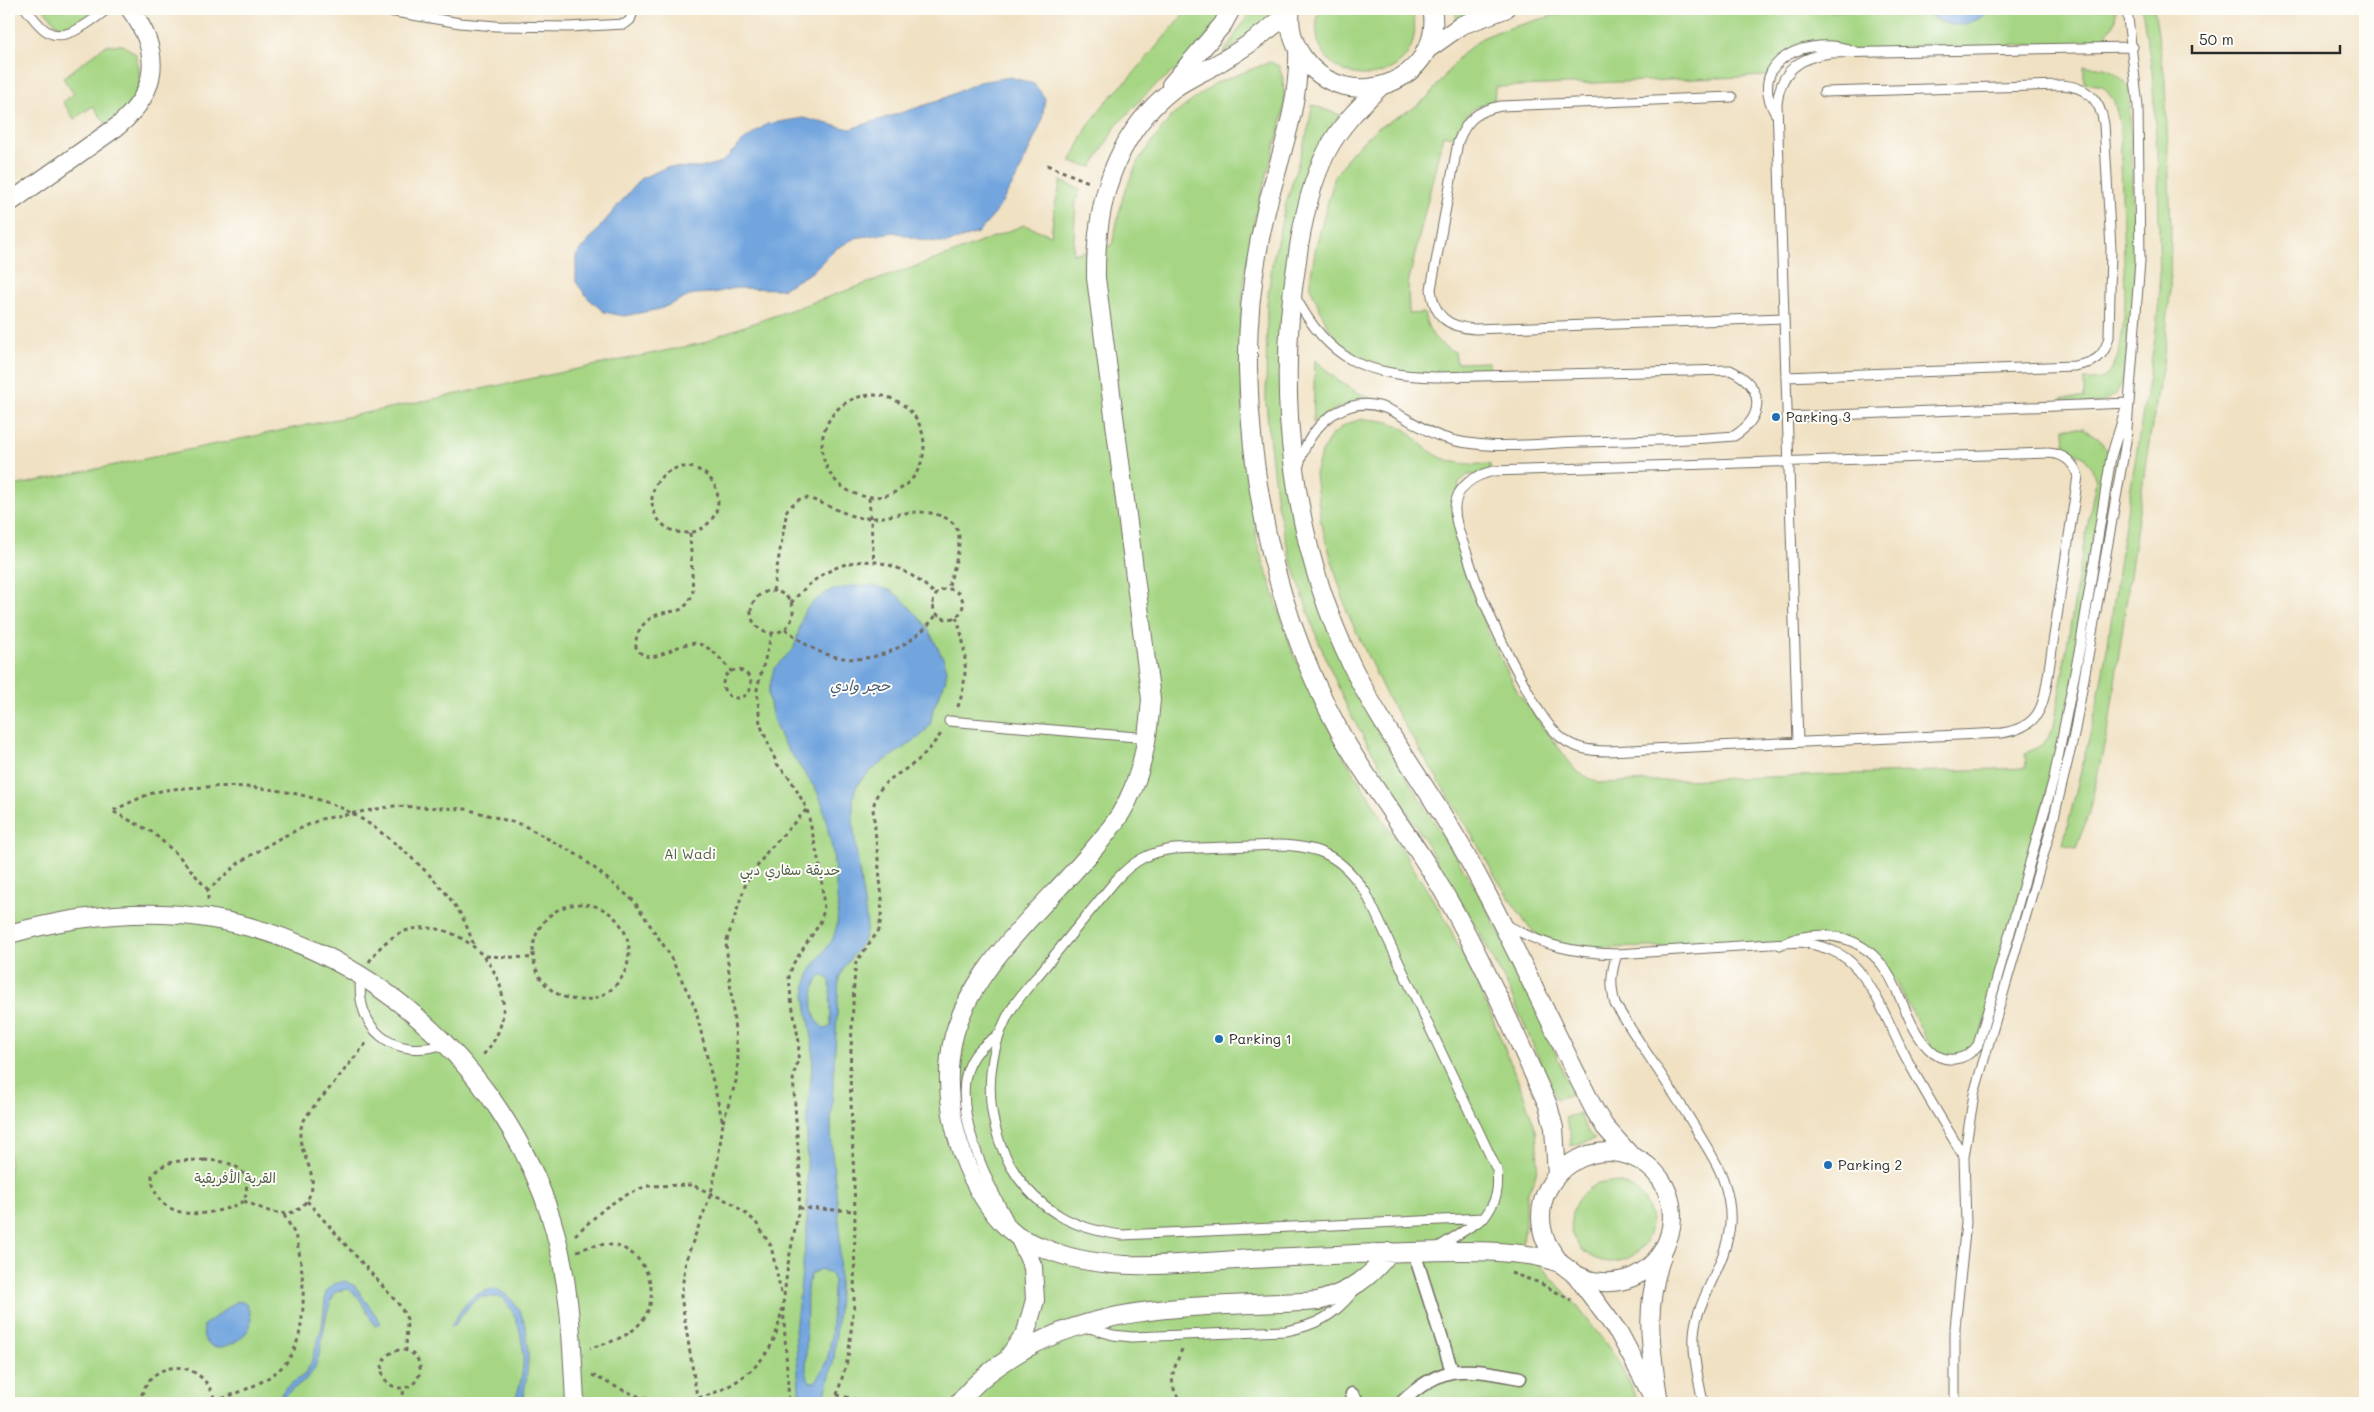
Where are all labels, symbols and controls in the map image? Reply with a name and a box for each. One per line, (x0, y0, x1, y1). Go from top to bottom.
scale bar (2192, 22, 2339, 54)
text: 50 m (2199, 29, 2234, 49)
place label: Parking 3 (1786, 407, 1851, 426)
marker: Parking 3 (1770, 411, 1782, 423)
water label: حجر وادي (830, 675, 891, 697)
park label: Al Wadi (664, 844, 716, 863)
park label: حديقة سفاري دبي (740, 860, 840, 883)
place label: Parking 1 (1229, 1029, 1292, 1048)
marker: Parking 1 (1213, 1033, 1225, 1045)
place label: Parking 2 (1838, 1155, 1902, 1174)
marker: Parking 2 (1822, 1159, 1834, 1171)
park label: القرية الأفريقية (194, 1168, 276, 1187)

